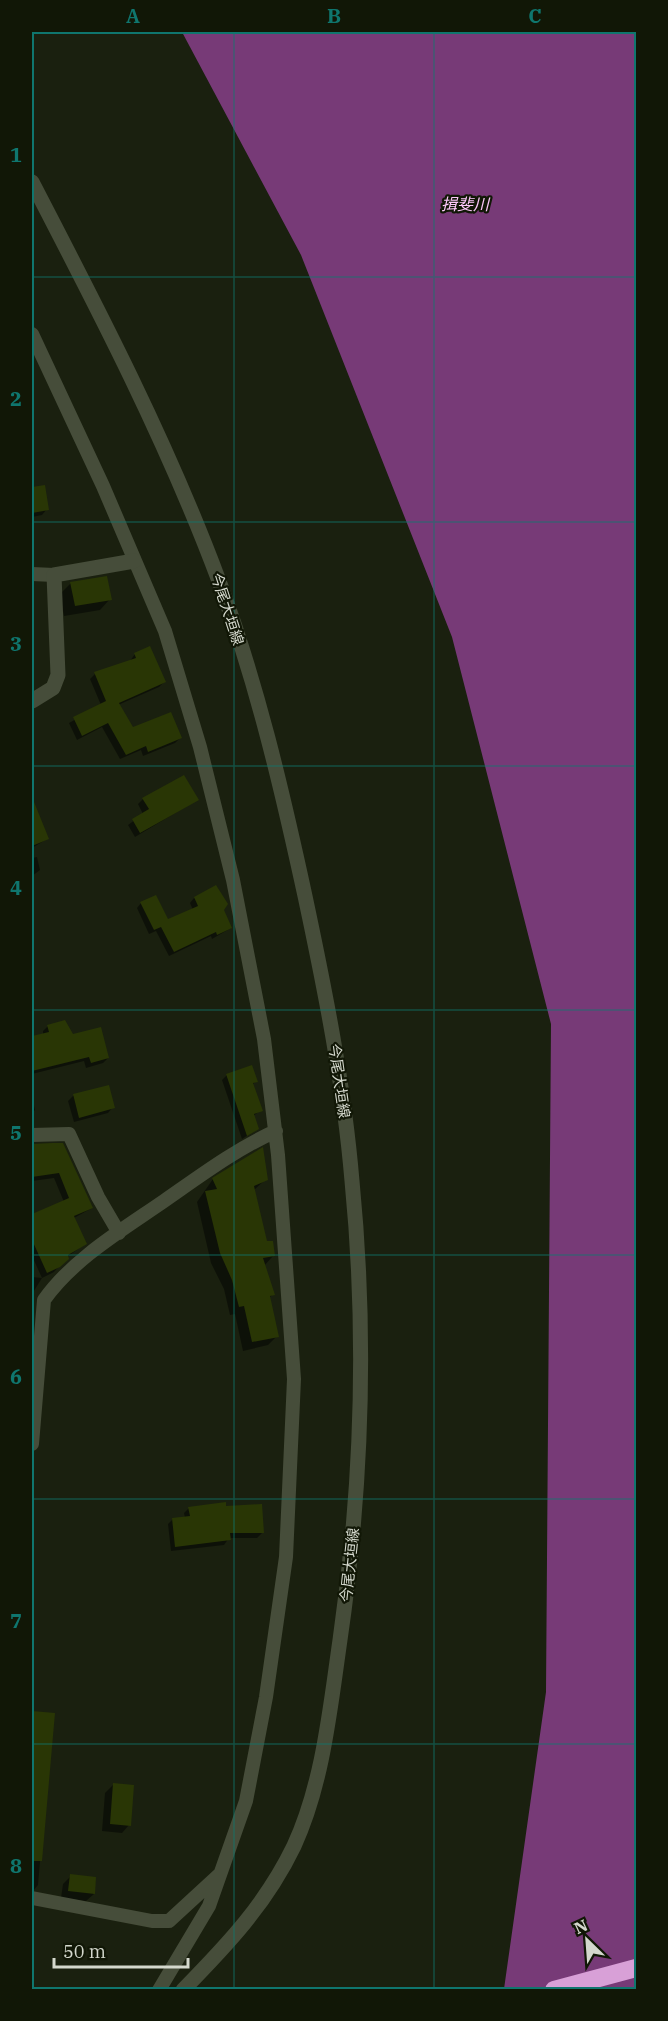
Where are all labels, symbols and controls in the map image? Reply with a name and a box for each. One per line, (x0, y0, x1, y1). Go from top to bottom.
text: A (126, 2, 140, 29)
text: B (327, 2, 341, 29)
text: C (528, 2, 542, 29)
text: 1 (10, 141, 22, 168)
water label: 揖斐川 (441, 194, 491, 214)
text: 2 (10, 385, 22, 412)
street label: 今尾大垣線 (207, 570, 248, 647)
text: 3 (10, 630, 22, 657)
text: 4 (10, 874, 22, 901)
street label: 今尾大垣線 (325, 1042, 354, 1119)
text: 5 (10, 1119, 22, 1146)
text: 6 (10, 1363, 22, 1390)
street label: 今尾大垣線 (336, 1527, 363, 1603)
text: 7 (10, 1607, 22, 1634)
text: 8 (10, 1852, 22, 1879)
north arrow (557, 1910, 617, 1970)
text: N (571, 1915, 591, 1938)
scale bar (54, 1931, 188, 1969)
text: 50 m (63, 1940, 106, 1963)

